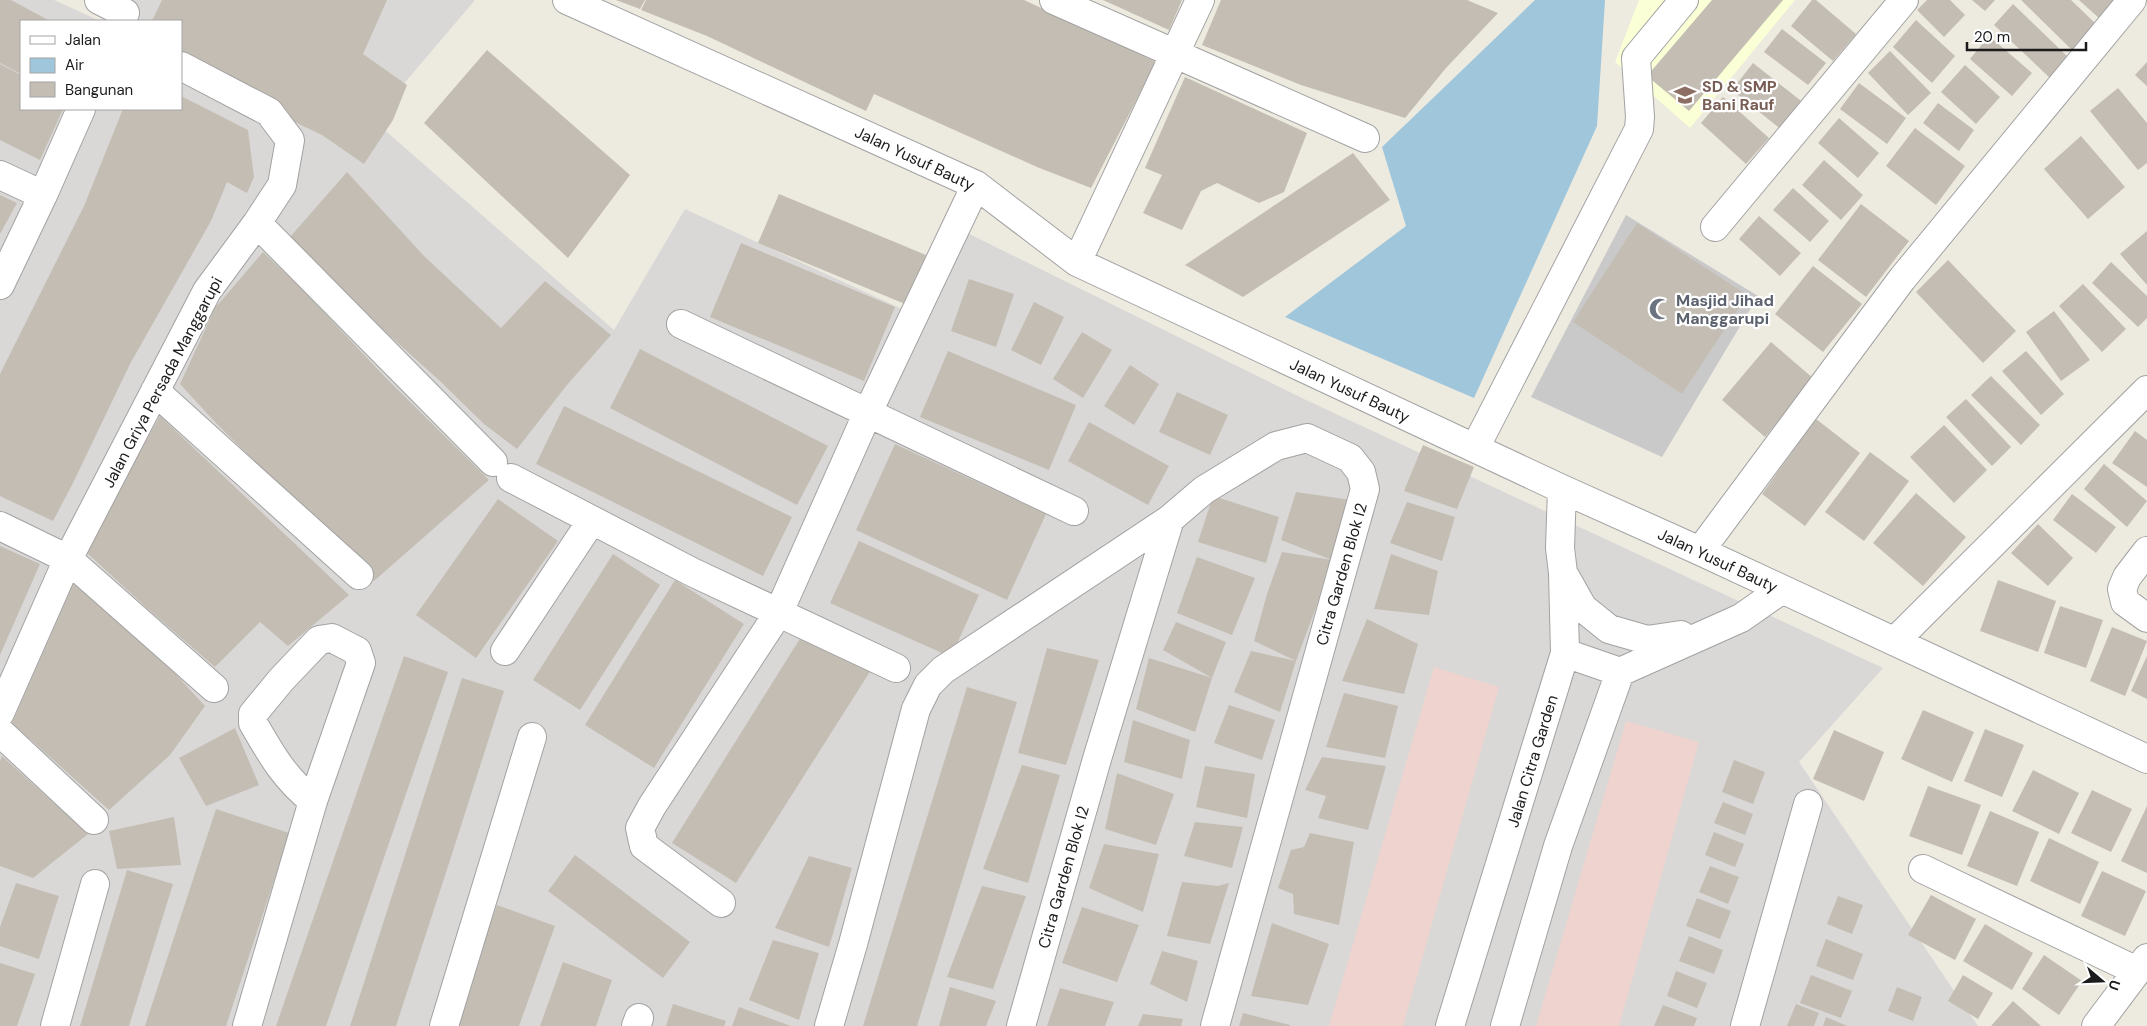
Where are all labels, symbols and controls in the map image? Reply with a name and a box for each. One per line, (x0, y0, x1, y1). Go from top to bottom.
legend (20, 20, 182, 110)
scale bar (1967, 20, 2086, 52)
text: 20 m (1974, 27, 2010, 47)
text: Jalan (65, 30, 101, 50)
text: Air (65, 55, 85, 75)
place label: SD & SMP Bani Rauf (1702, 76, 1777, 115)
text: Bangunan (65, 80, 133, 100)
school or university icon: SD & SMP Bani Rauf (1672, 82, 1698, 108)
street label: Jalan Yusuf Bauty (851, 121, 978, 195)
street label: Jalan Griya Persada Manggarupi (98, 273, 227, 491)
place label: Masjid Jihad Manggarupi (1676, 290, 1774, 329)
mosque icon: Masjid Jihad Manggarupi (1647, 296, 1673, 322)
street label: Jalan Yusuf Bauty (1286, 353, 1413, 427)
street label: Citra Garden Blok I2 (1311, 500, 1372, 648)
street label: Jalan Yusuf Bauty (1654, 523, 1781, 597)
street label: Jalan Citra Garden (1502, 692, 1563, 830)
street label: Citra Garden Blok I2 (1033, 803, 1094, 951)
north arrow (2077, 956, 2127, 1006)
text: U (2104, 978, 2124, 993)

